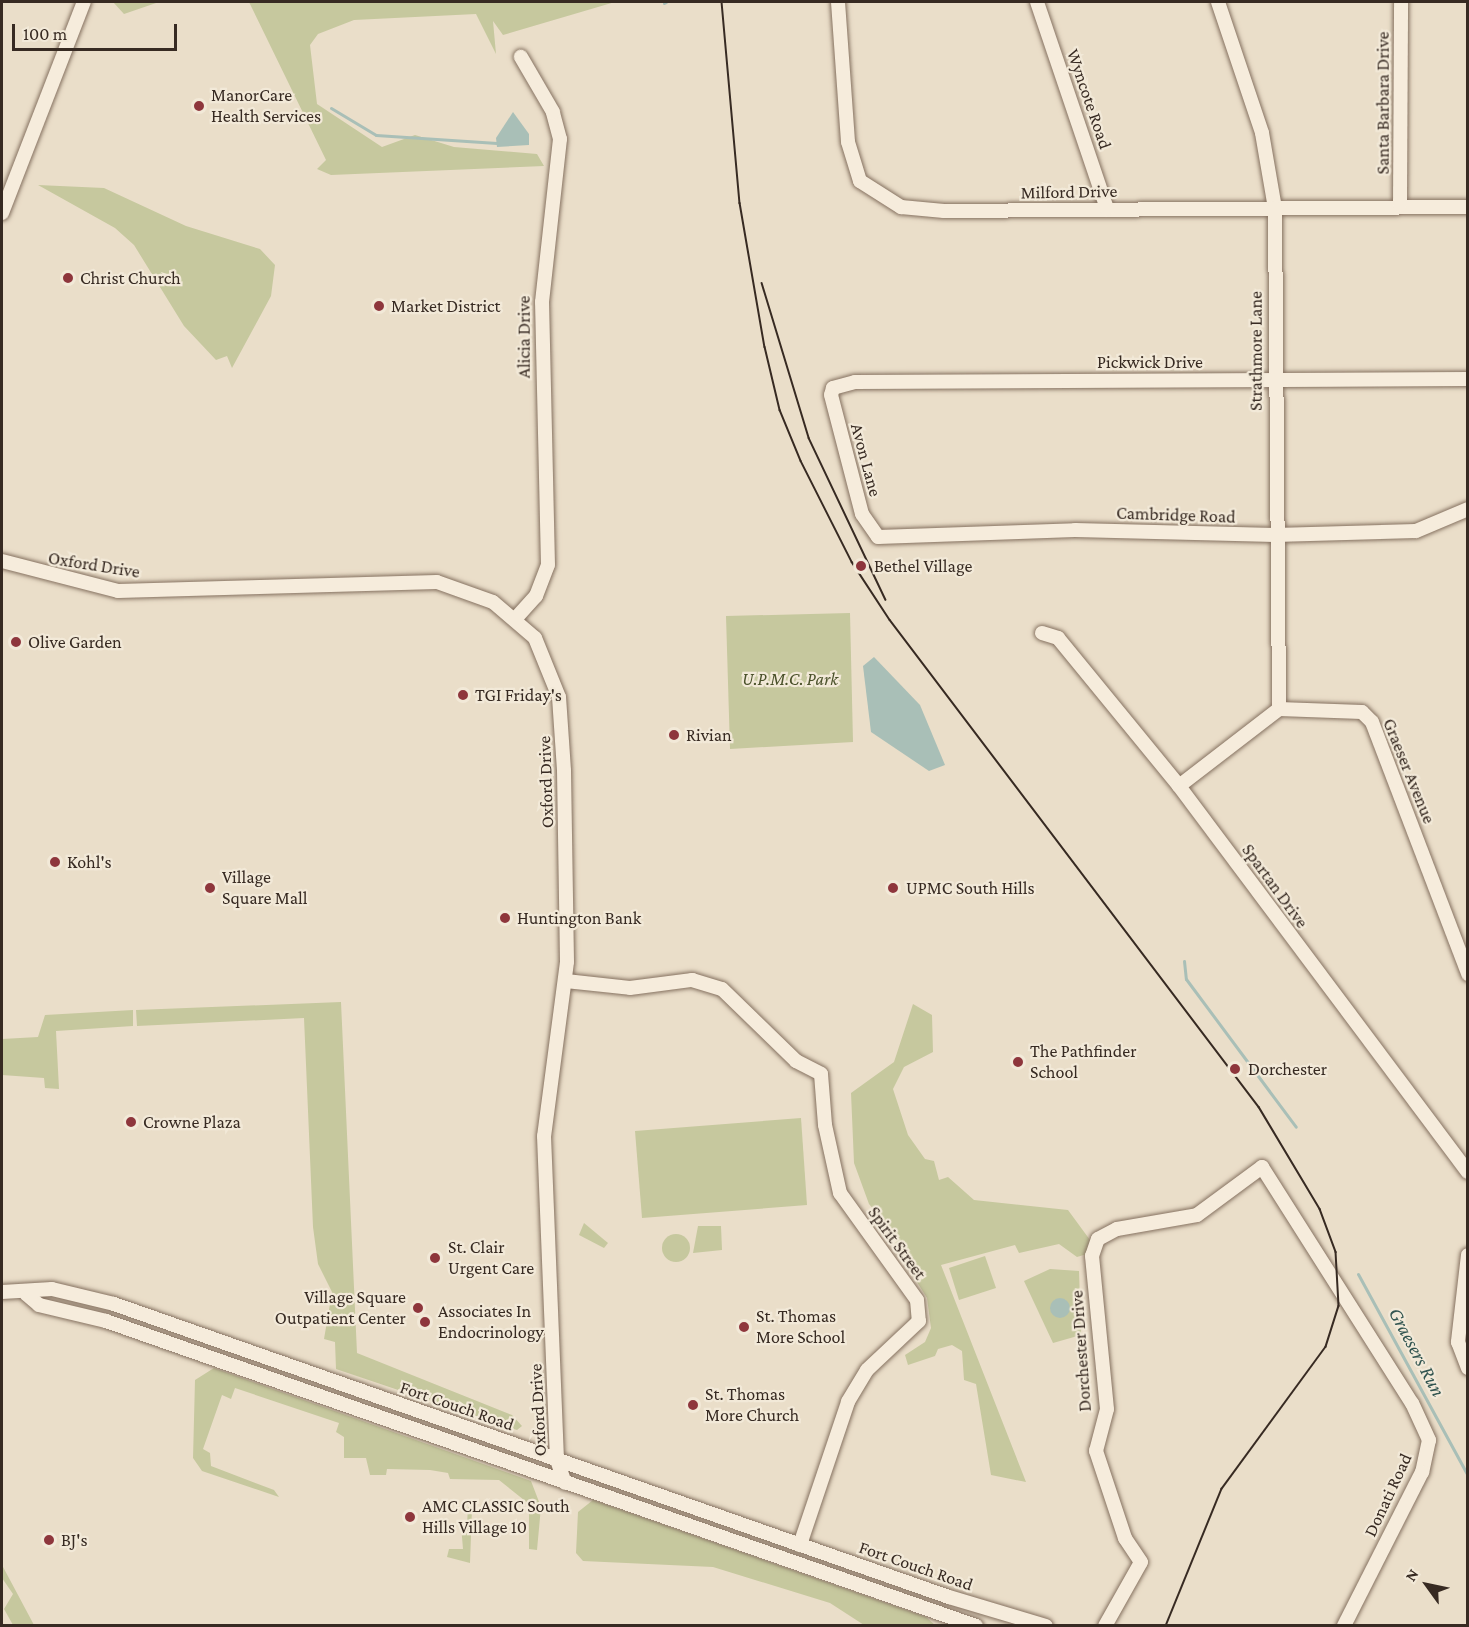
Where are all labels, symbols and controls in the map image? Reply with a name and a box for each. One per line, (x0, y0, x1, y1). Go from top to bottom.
scale bar (15, 12, 180, 50)
text: 100 m (23, 24, 67, 44)
street label: Santa Barbara Drive (1372, 32, 1394, 174)
street label: Wyncote Road (1062, 46, 1116, 152)
place label: ManorCare Health Services (211, 85, 321, 128)
marker: ManorCare Health Services (192, 99, 206, 113)
street label: Milford Drive (1021, 180, 1117, 204)
place label: Christ Church (80, 267, 181, 289)
marker: Christ Church (61, 271, 75, 285)
street label: Strathmore Lane (1245, 291, 1267, 411)
place label: Market District (391, 295, 501, 317)
street label: Alicia Drive (513, 296, 535, 378)
marker: Market District (372, 299, 386, 313)
street label: Pickwick Drive (1097, 351, 1203, 373)
street label: Avon Lane (846, 421, 886, 499)
street label: Cambridge Road (1116, 502, 1236, 528)
street label: Oxford Drive (47, 547, 141, 583)
place label: Bethel Village (874, 555, 972, 577)
marker: Bethel Village (852, 557, 870, 575)
place label: Olive Garden (28, 631, 122, 653)
marker: Olive Garden (9, 635, 23, 649)
park label: U.P.M.C. Park (742, 668, 838, 690)
place label: TGI Friday's (475, 684, 562, 706)
marker: TGI Friday's (456, 688, 470, 702)
street label: Graeser Avenue (1378, 715, 1440, 827)
place label: Rivian (686, 724, 732, 746)
marker: Rivian (667, 728, 681, 742)
street label: Oxford Drive (534, 735, 558, 829)
street label: Spartan Drive (1237, 840, 1313, 932)
place label: Kohl's (67, 851, 112, 873)
marker: Kohl's (48, 855, 62, 869)
place label: Village Square Mall (222, 867, 308, 910)
place label: UPMC South Hills (906, 877, 1035, 899)
marker: UPMC South Hills (884, 879, 902, 897)
marker: Village Square Mall (203, 881, 217, 895)
place label: Huntington Bank (517, 907, 641, 929)
marker: Huntington Bank (498, 911, 512, 925)
place label: The Pathfinder School (1030, 1041, 1137, 1084)
marker: The Pathfinder School (1011, 1055, 1025, 1069)
place label: Dorchester (1248, 1058, 1327, 1080)
marker: Dorchester (1226, 1060, 1244, 1078)
place label: Crowne Plaza (143, 1111, 241, 1133)
marker: Crowne Plaza (124, 1115, 138, 1129)
street label: Spirit Street (863, 1202, 931, 1284)
place label: St. Clair Urgent Care (448, 1237, 534, 1280)
marker: St. Clair Urgent Care (426, 1249, 444, 1267)
place label: Village Square Outpatient Center (275, 1287, 406, 1330)
street label: Dorchester Drive (1066, 1290, 1096, 1412)
marker: Village Square Outpatient Center (411, 1301, 425, 1315)
place label: Associates In Endocrinology (438, 1301, 544, 1344)
water label: Graesers Run (1383, 1303, 1451, 1401)
place label: St. Thomas More School (756, 1306, 845, 1348)
marker: Associates In Endocrinology (416, 1313, 434, 1331)
marker: St. Thomas More School (737, 1320, 751, 1334)
street label: Oxford Drive (525, 1363, 551, 1457)
street label: Fort Couch Road (397, 1376, 517, 1436)
place label: St. Thomas More Church (705, 1384, 799, 1426)
marker: St. Thomas More Church (686, 1398, 700, 1412)
street label: Donati Road (1359, 1450, 1417, 1540)
place label: AMC CLASSIC South Hills Village 10 (422, 1496, 570, 1538)
marker: AMC CLASSIC South Hills Village 10 (403, 1510, 417, 1524)
place label: BJ's (61, 1529, 87, 1551)
marker: BJ's (42, 1533, 56, 1547)
street label: Fort Couch Road (856, 1536, 976, 1596)
north arrow (1397, 1555, 1457, 1615)
text: N (1401, 1566, 1422, 1584)

